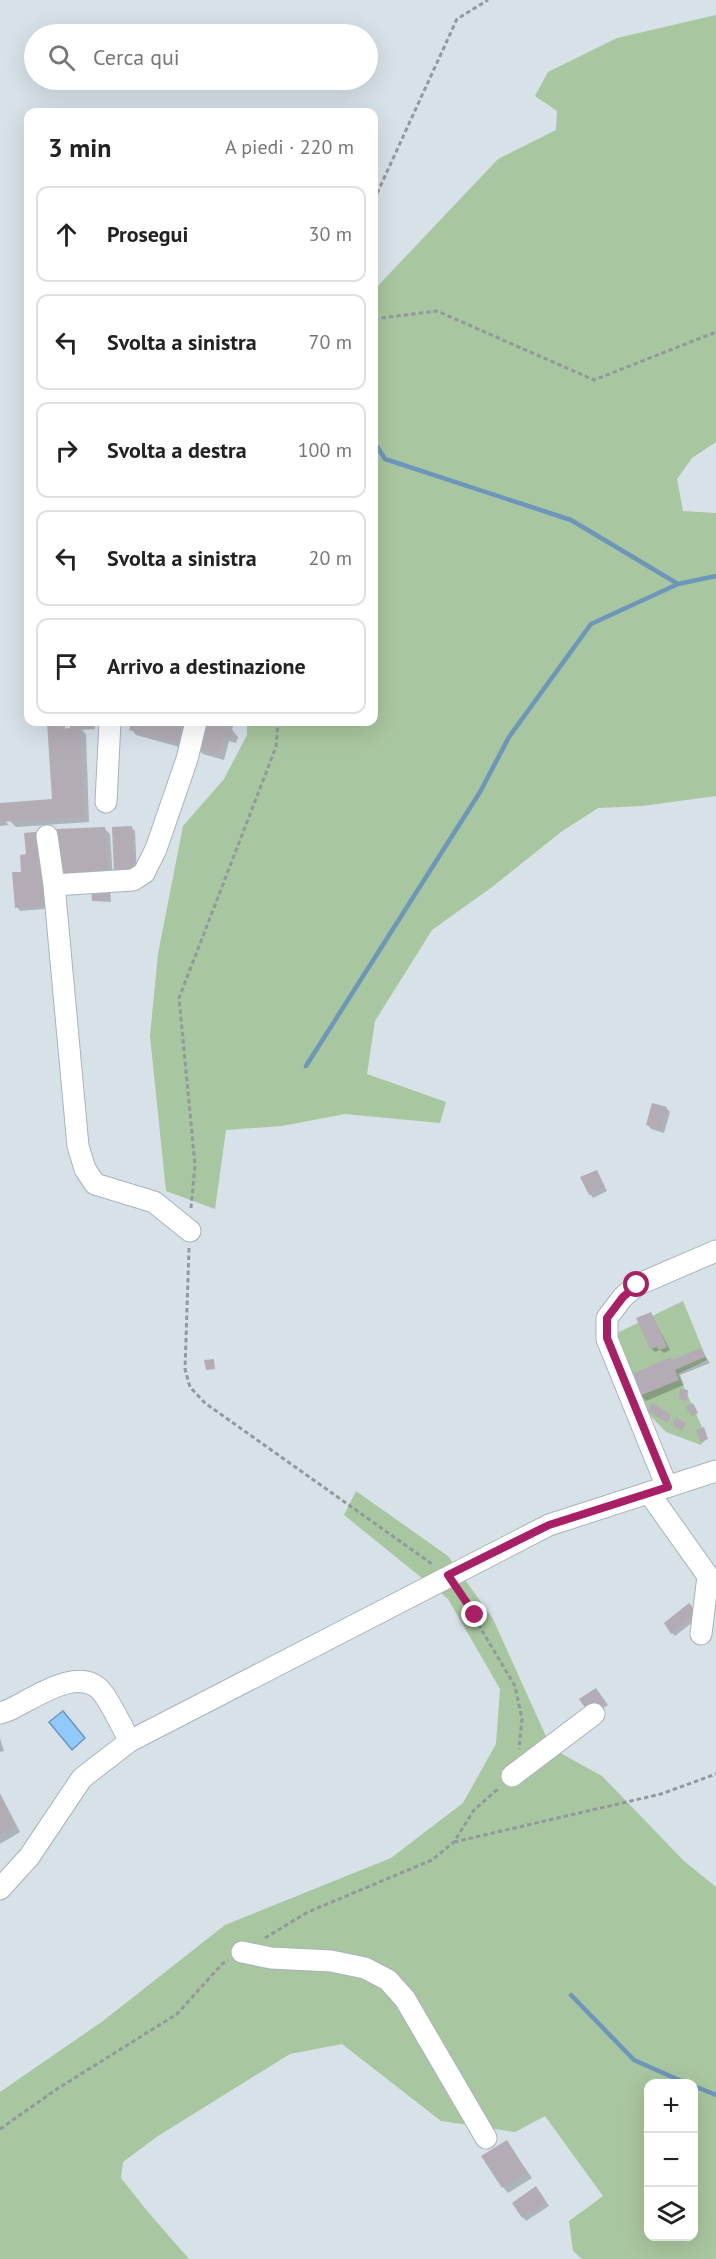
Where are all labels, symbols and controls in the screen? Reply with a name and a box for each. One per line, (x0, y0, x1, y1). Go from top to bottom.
search box (24, 24, 378, 90)
icon: search (45, 41, 78, 74)
text: Cerca qui (93, 43, 180, 71)
text: 3 min (48, 131, 111, 164)
text: A piedi · 220 m (225, 134, 354, 160)
icon: ahead (50, 218, 83, 251)
text: Prosegui (107, 220, 188, 248)
text: 30 m (309, 221, 352, 247)
icon: left (50, 326, 83, 359)
text: Svolta a sinistra (107, 328, 257, 356)
text: 70 m (309, 329, 352, 355)
icon: right (50, 434, 83, 467)
text: Svolta a destra (107, 436, 247, 464)
text: 100 m (298, 437, 352, 463)
icon: left (50, 542, 83, 575)
text: Svolta a sinistra (107, 544, 257, 572)
text: 20 m (309, 545, 352, 571)
icon: arrive (50, 650, 83, 683)
text: Arrivo a destinazione (107, 652, 306, 680)
route start (623, 1271, 649, 1297)
route end (461, 1601, 487, 1627)
map controls (644, 2079, 698, 2241)
button: + (644, 2079, 698, 2133)
button: − (644, 2133, 698, 2187)
button: layers (644, 2187, 698, 2241)

